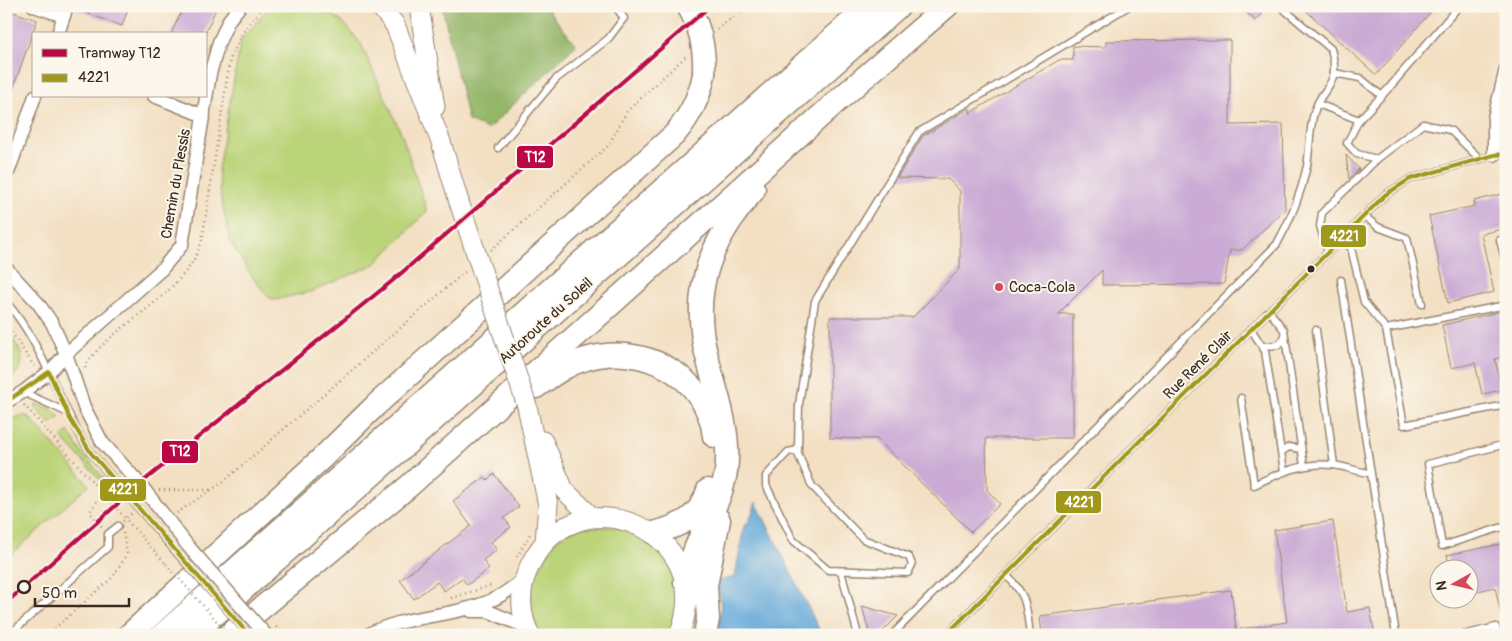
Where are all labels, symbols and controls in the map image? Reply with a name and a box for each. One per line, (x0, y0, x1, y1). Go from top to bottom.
legend (32, 32, 208, 98)
text: Tramway T12 (78, 44, 161, 63)
text: 4221 (78, 68, 109, 87)
street label: Chemin du Plessis (157, 127, 195, 240)
line badge: T12 (516, 145, 554, 169)
text: T12 (523, 149, 546, 166)
line badge: 4221 (1320, 224, 1367, 248)
text: 4221 (1329, 228, 1359, 245)
unlabelled marker (1306, 264, 1316, 274)
street label: Autoroute du Soleil (495, 274, 597, 368)
place label: Coca-Cola (1009, 278, 1075, 297)
marker: Coca-Cola (993, 281, 1005, 293)
street label: Rue René Clair (1159, 326, 1237, 404)
line badge: T12 (161, 440, 199, 464)
text: T12 (168, 443, 191, 460)
line badge: 4221 (99, 478, 147, 502)
text: 4221 (108, 481, 138, 498)
line badge: 4221 (1055, 490, 1102, 514)
text: 4221 (1064, 494, 1094, 511)
north arrow (1430, 558, 1480, 608)
scale bar (35, 576, 129, 608)
unlabelled marker (17, 580, 31, 594)
text: N (1433, 580, 1451, 592)
text: 50 m (42, 584, 77, 603)

